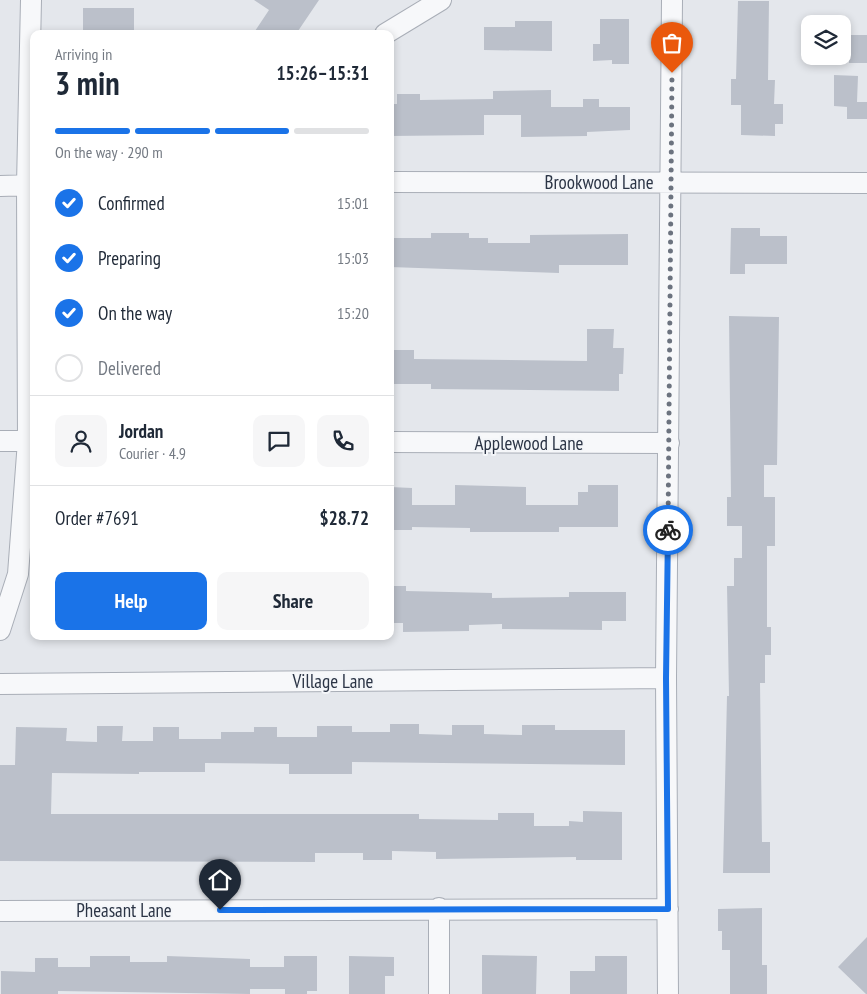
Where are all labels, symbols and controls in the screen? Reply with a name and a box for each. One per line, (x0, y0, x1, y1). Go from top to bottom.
map controls (801, 15, 851, 65)
button: layers (801, 15, 851, 65)
pin (651, 22, 693, 73)
icon: bag (658, 29, 686, 57)
text: Arriving in (55, 44, 112, 64)
text: 15:26–15:31 (276, 61, 369, 85)
text: 3 min (55, 62, 120, 104)
text: On the way · 290 m (55, 142, 163, 162)
street label: Brookwood Lane (544, 170, 654, 194)
icon: check (55, 189, 83, 217)
text: Confirmed (98, 191, 165, 215)
text: 15:01 (337, 193, 369, 213)
icon: check (55, 244, 83, 272)
text: Preparing (98, 246, 161, 270)
text: 15:03 (337, 248, 369, 268)
icon: check (55, 299, 83, 327)
text: On the way (98, 301, 172, 325)
text: 15:20 (337, 303, 369, 323)
text: Delivered (98, 356, 161, 380)
button: person (55, 415, 107, 467)
button: chat (253, 415, 305, 467)
button: phone (317, 415, 369, 467)
text: Jordan (119, 419, 163, 443)
street label: Applewood Lane (475, 431, 584, 455)
text: Courier · 4.9 (119, 443, 186, 463)
courier (643, 505, 693, 555)
text: Order #7691 (55, 506, 139, 530)
text: $28.72 (320, 506, 369, 530)
icon: bike (654, 516, 682, 544)
button: Help (55, 572, 207, 630)
button: Share (217, 572, 369, 630)
street label: Village Lane (292, 669, 374, 693)
pin (199, 859, 241, 910)
icon: home (206, 866, 234, 894)
street label: Pheasant Lane (76, 898, 172, 922)

